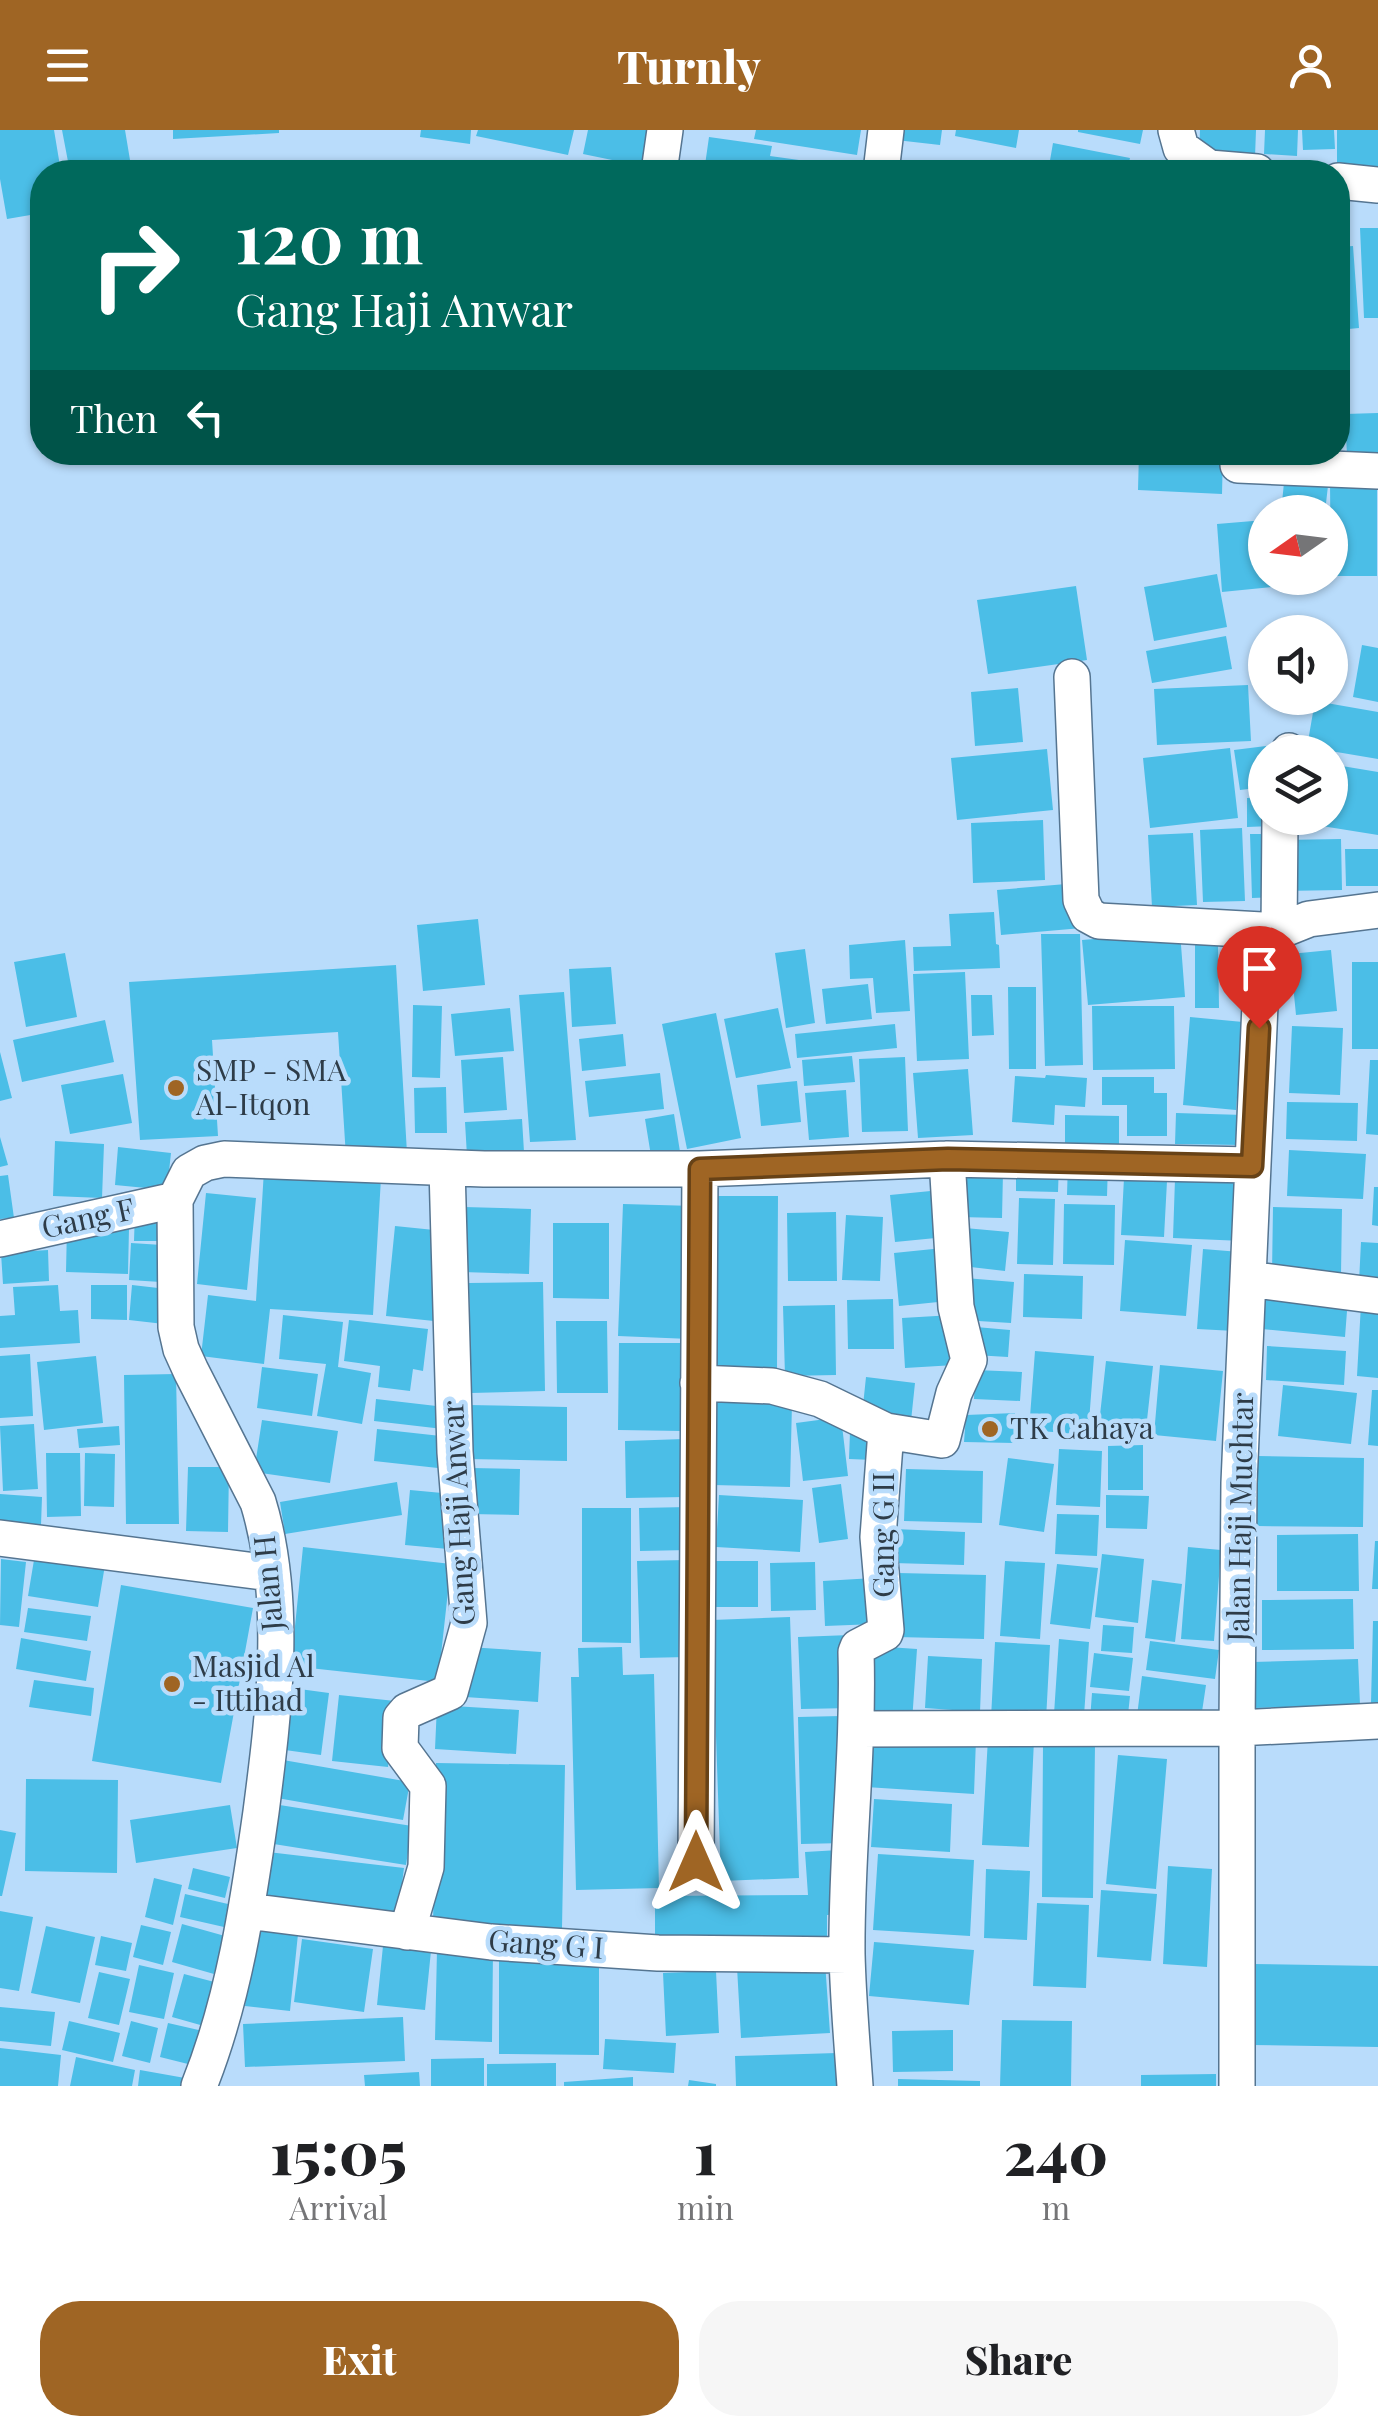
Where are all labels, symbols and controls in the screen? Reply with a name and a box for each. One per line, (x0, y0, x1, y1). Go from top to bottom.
text: Turnly (617, 35, 761, 95)
icon: menu (40, 38, 95, 93)
icon: person (1283, 38, 1338, 93)
text: 120 m (235, 188, 423, 282)
icon: right (70, 200, 200, 330)
text: Gang Haji Anwar (235, 278, 573, 338)
icon: left (178, 390, 233, 445)
text: Then (70, 392, 158, 443)
north arrow (1248, 495, 1348, 595)
map controls (1248, 495, 1348, 835)
button: sound (1248, 615, 1348, 715)
button: layers (1248, 735, 1348, 835)
pin (1217, 926, 1302, 1029)
icon: arrive (1232, 941, 1287, 996)
place label: SMP - SMA Al-Itqon (195, 1049, 347, 1123)
marker: SMP - SMA Al-Itqon (165, 1077, 187, 1099)
street label: Gang F (38, 1188, 138, 1246)
street label: Jalan Haji Muchtar (1217, 1392, 1261, 1643)
street label: Gang Haji Anwar (431, 1400, 483, 1627)
place label: TK Cahaya (1010, 1407, 1154, 1447)
marker: TK Cahaya (979, 1418, 1001, 1440)
street label: Gang G II (862, 1472, 902, 1598)
street label: Jalan H (243, 1534, 291, 1634)
place label: Masjid Al - Ittihad (192, 1645, 315, 1719)
marker: Masjid Al - Ittihad (161, 1673, 183, 1695)
position arrow (644, 1810, 748, 1914)
street label: Gang G I (487, 1919, 605, 1967)
text: 15:05 (270, 2110, 407, 2190)
text: 1 (694, 2110, 717, 2190)
text: 240 (1004, 2110, 1108, 2190)
text: Arrival (289, 2185, 388, 2228)
text: min (677, 2185, 734, 2228)
text: m (1042, 2185, 1070, 2228)
button: Exit (40, 2301, 679, 2416)
button: Share (699, 2301, 1338, 2416)

